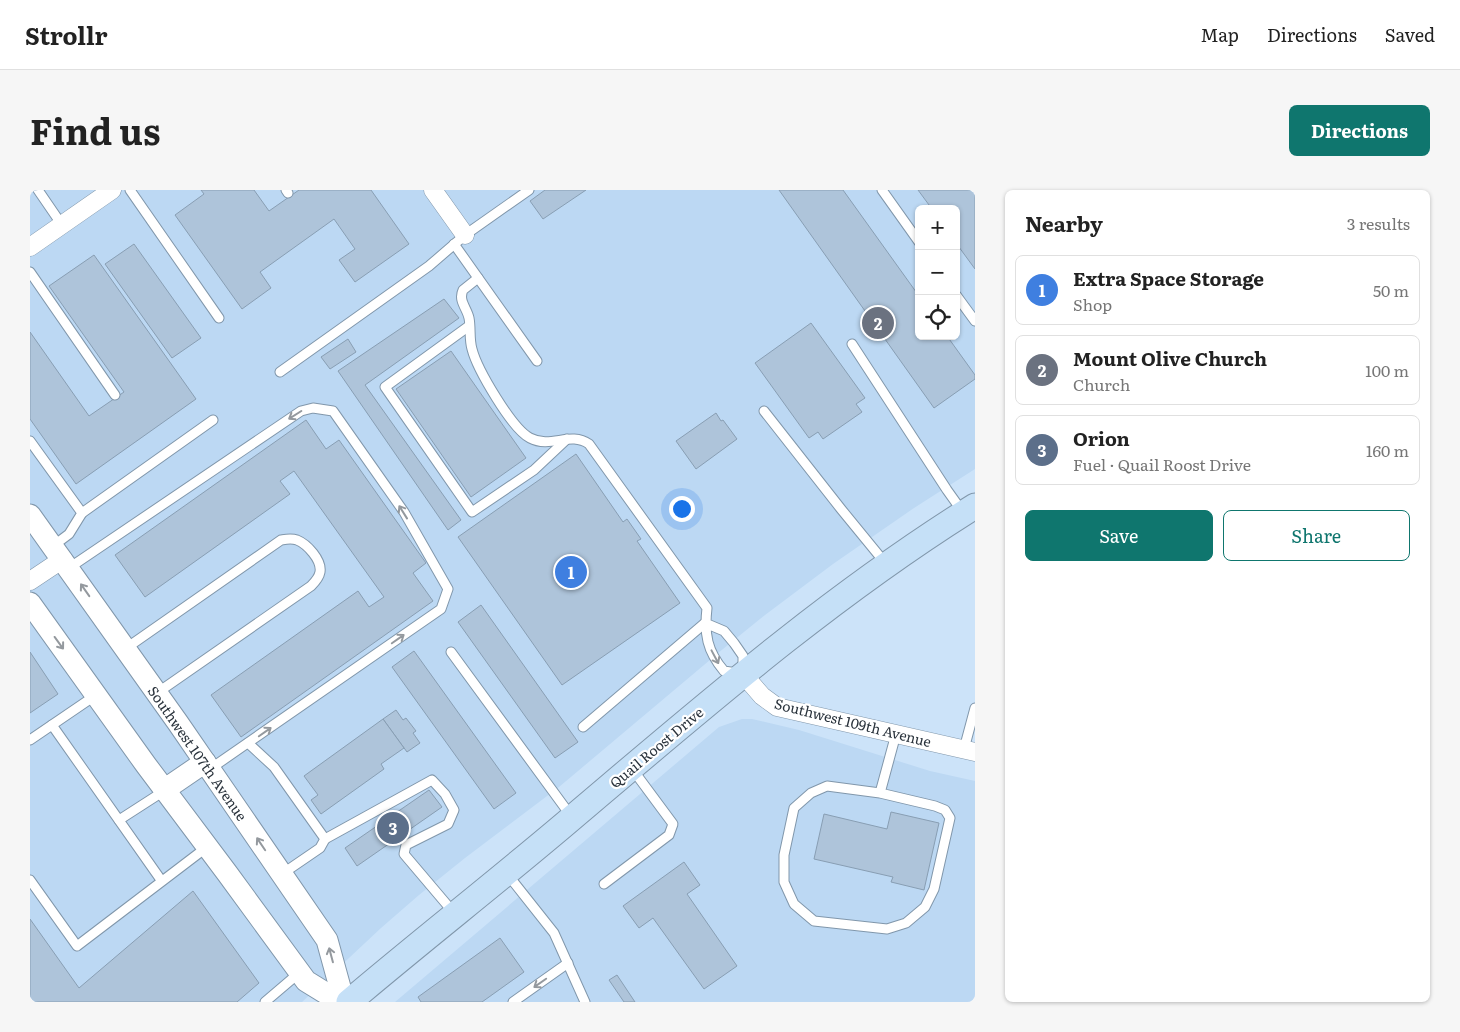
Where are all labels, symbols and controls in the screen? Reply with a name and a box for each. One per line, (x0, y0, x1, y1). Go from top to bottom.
text: Strollr (25, 17, 108, 52)
text: Map (1201, 21, 1239, 48)
text: Directions (1267, 21, 1357, 48)
text: Saved (1385, 21, 1435, 48)
text: Find us (30, 104, 160, 156)
button: Directions (1289, 105, 1430, 156)
map controls (915, 205, 960, 340)
button: + (915, 205, 960, 250)
text: Nearby (1025, 207, 1103, 238)
text: 3 results (1347, 211, 1410, 235)
button: − (915, 250, 960, 295)
text: Extra Space Storage (1073, 264, 1264, 292)
text: 1 (1039, 278, 1045, 302)
text: 50 m (1373, 278, 1409, 302)
text: Shop (1073, 292, 1112, 316)
button: locate (915, 295, 960, 340)
pin: 2 (862, 304, 894, 342)
text: Mount Olive Church (1073, 344, 1267, 372)
text: 2 (1038, 358, 1046, 382)
text: 100 m (1365, 358, 1409, 382)
text: Church (1073, 372, 1130, 396)
one-way arrow (289, 411, 303, 421)
text: Orion (1073, 424, 1130, 452)
text: 3 (1038, 438, 1046, 462)
text: 160 m (1366, 438, 1409, 462)
text: Fuel · Quail Roost Drive (1073, 452, 1251, 476)
your location (669, 496, 695, 522)
one-way arrow (398, 505, 409, 519)
button: Save (1025, 510, 1213, 561)
button: Share (1223, 510, 1410, 561)
pin: 1 (555, 553, 587, 591)
one-way arrow (80, 583, 90, 597)
one-way arrow (391, 634, 405, 644)
one-way arrow (53, 636, 64, 649)
one-way arrow (710, 650, 720, 665)
street label: Southwest 107th Avenue (144, 681, 252, 825)
street label: Southwest 109th Avenue (773, 693, 933, 751)
street label: Quail Roost Drive (605, 702, 707, 792)
one-way arrow (257, 727, 271, 737)
pin: 3 (377, 809, 409, 847)
one-way arrow (256, 837, 266, 851)
one-way arrow (326, 947, 335, 963)
one-way arrow (534, 977, 547, 988)

